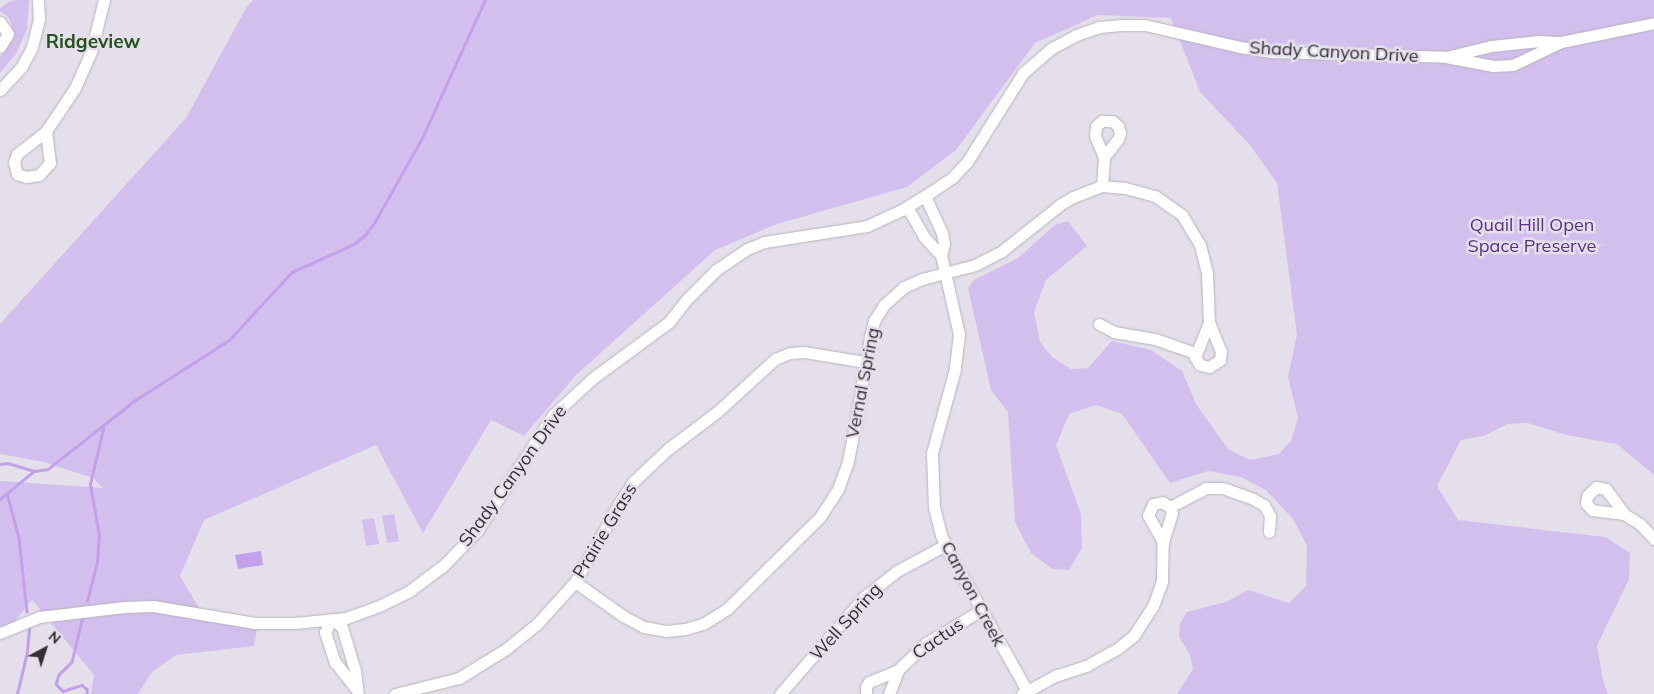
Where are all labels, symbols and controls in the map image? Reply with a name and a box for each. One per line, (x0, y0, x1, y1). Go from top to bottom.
district label: Ridgeview (46, 31, 140, 53)
street label: Shady Canyon Drive (1249, 37, 1419, 67)
park label: Quail Hill Open Space Preserve (1468, 215, 1596, 258)
street label: Vernal Spring (842, 326, 884, 440)
street label: Shady Canyon Drive (454, 401, 572, 551)
street label: Prairie Grass (568, 480, 642, 582)
street label: Canyon Creek (936, 538, 1010, 650)
street label: Well Spring (806, 579, 886, 665)
street label: Cactus (908, 614, 968, 664)
north arrow (20, 624, 70, 674)
text: N (45, 627, 64, 648)

